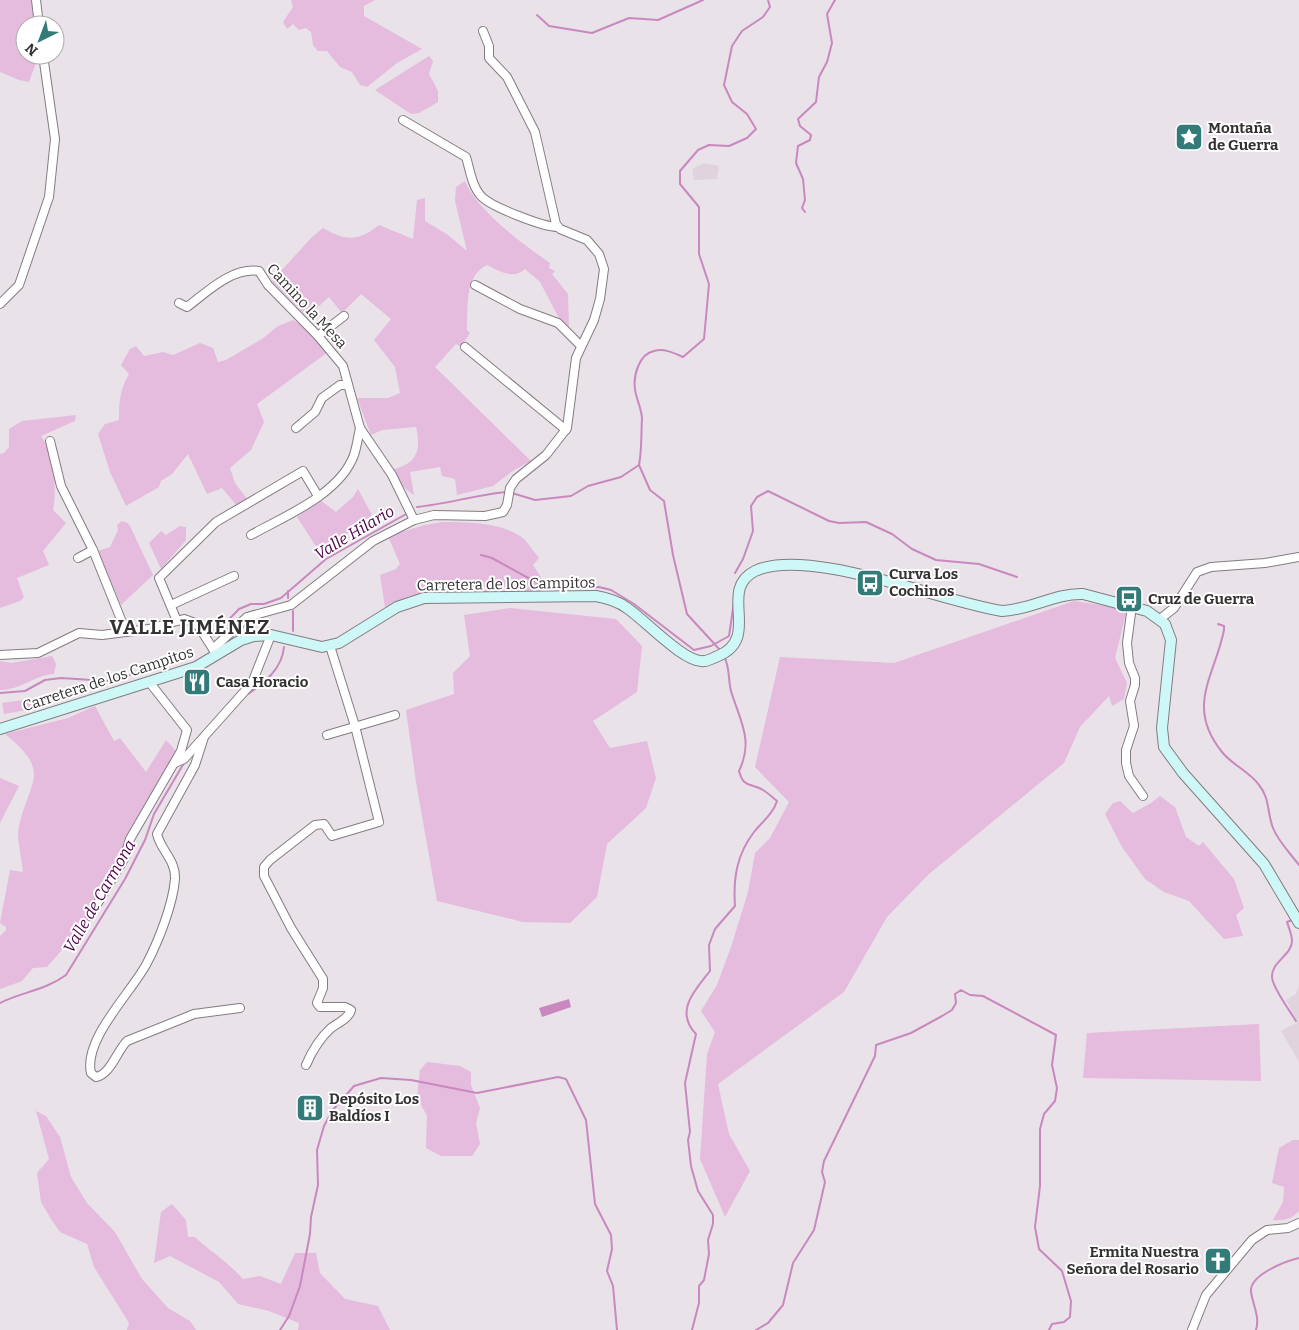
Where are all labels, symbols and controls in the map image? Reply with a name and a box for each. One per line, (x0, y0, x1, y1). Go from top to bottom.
north arrow (15, 15, 65, 65)
text: N (22, 39, 41, 59)
place label: Montaña de Guerra (1208, 119, 1279, 154)
place icon: Montaña de Guerra (1174, 122, 1204, 152)
street label: Camino la Mesa (263, 260, 351, 352)
water label: Valle Hilario (311, 501, 398, 564)
place label: Curva Los Cochinos (889, 565, 958, 600)
bus stop icon: Curva Los Cochinos (855, 568, 885, 598)
street label: Carretera de los Campitos (416, 573, 596, 595)
bus stop icon: Cruz de Guerra (1114, 584, 1144, 614)
place label: Cruz de Guerra (1148, 590, 1255, 608)
district label: VALLE JIMÉNEZ (109, 614, 271, 639)
street label: Carretera de los Campitos (20, 643, 196, 715)
restaurant icon: Casa Horacio (182, 667, 212, 697)
place label: Casa Horacio (216, 673, 309, 691)
water label: Valle de Carmona (59, 836, 139, 956)
place label: Depósito Los Baldíos I (329, 1090, 419, 1125)
building icon: Depósito Los Baldíos I (295, 1093, 325, 1123)
place label: Ermita Nuestra Señora del Rosario (1067, 1243, 1200, 1278)
church icon: Ermita Nuestra Señora del Rosario (1203, 1246, 1233, 1276)

